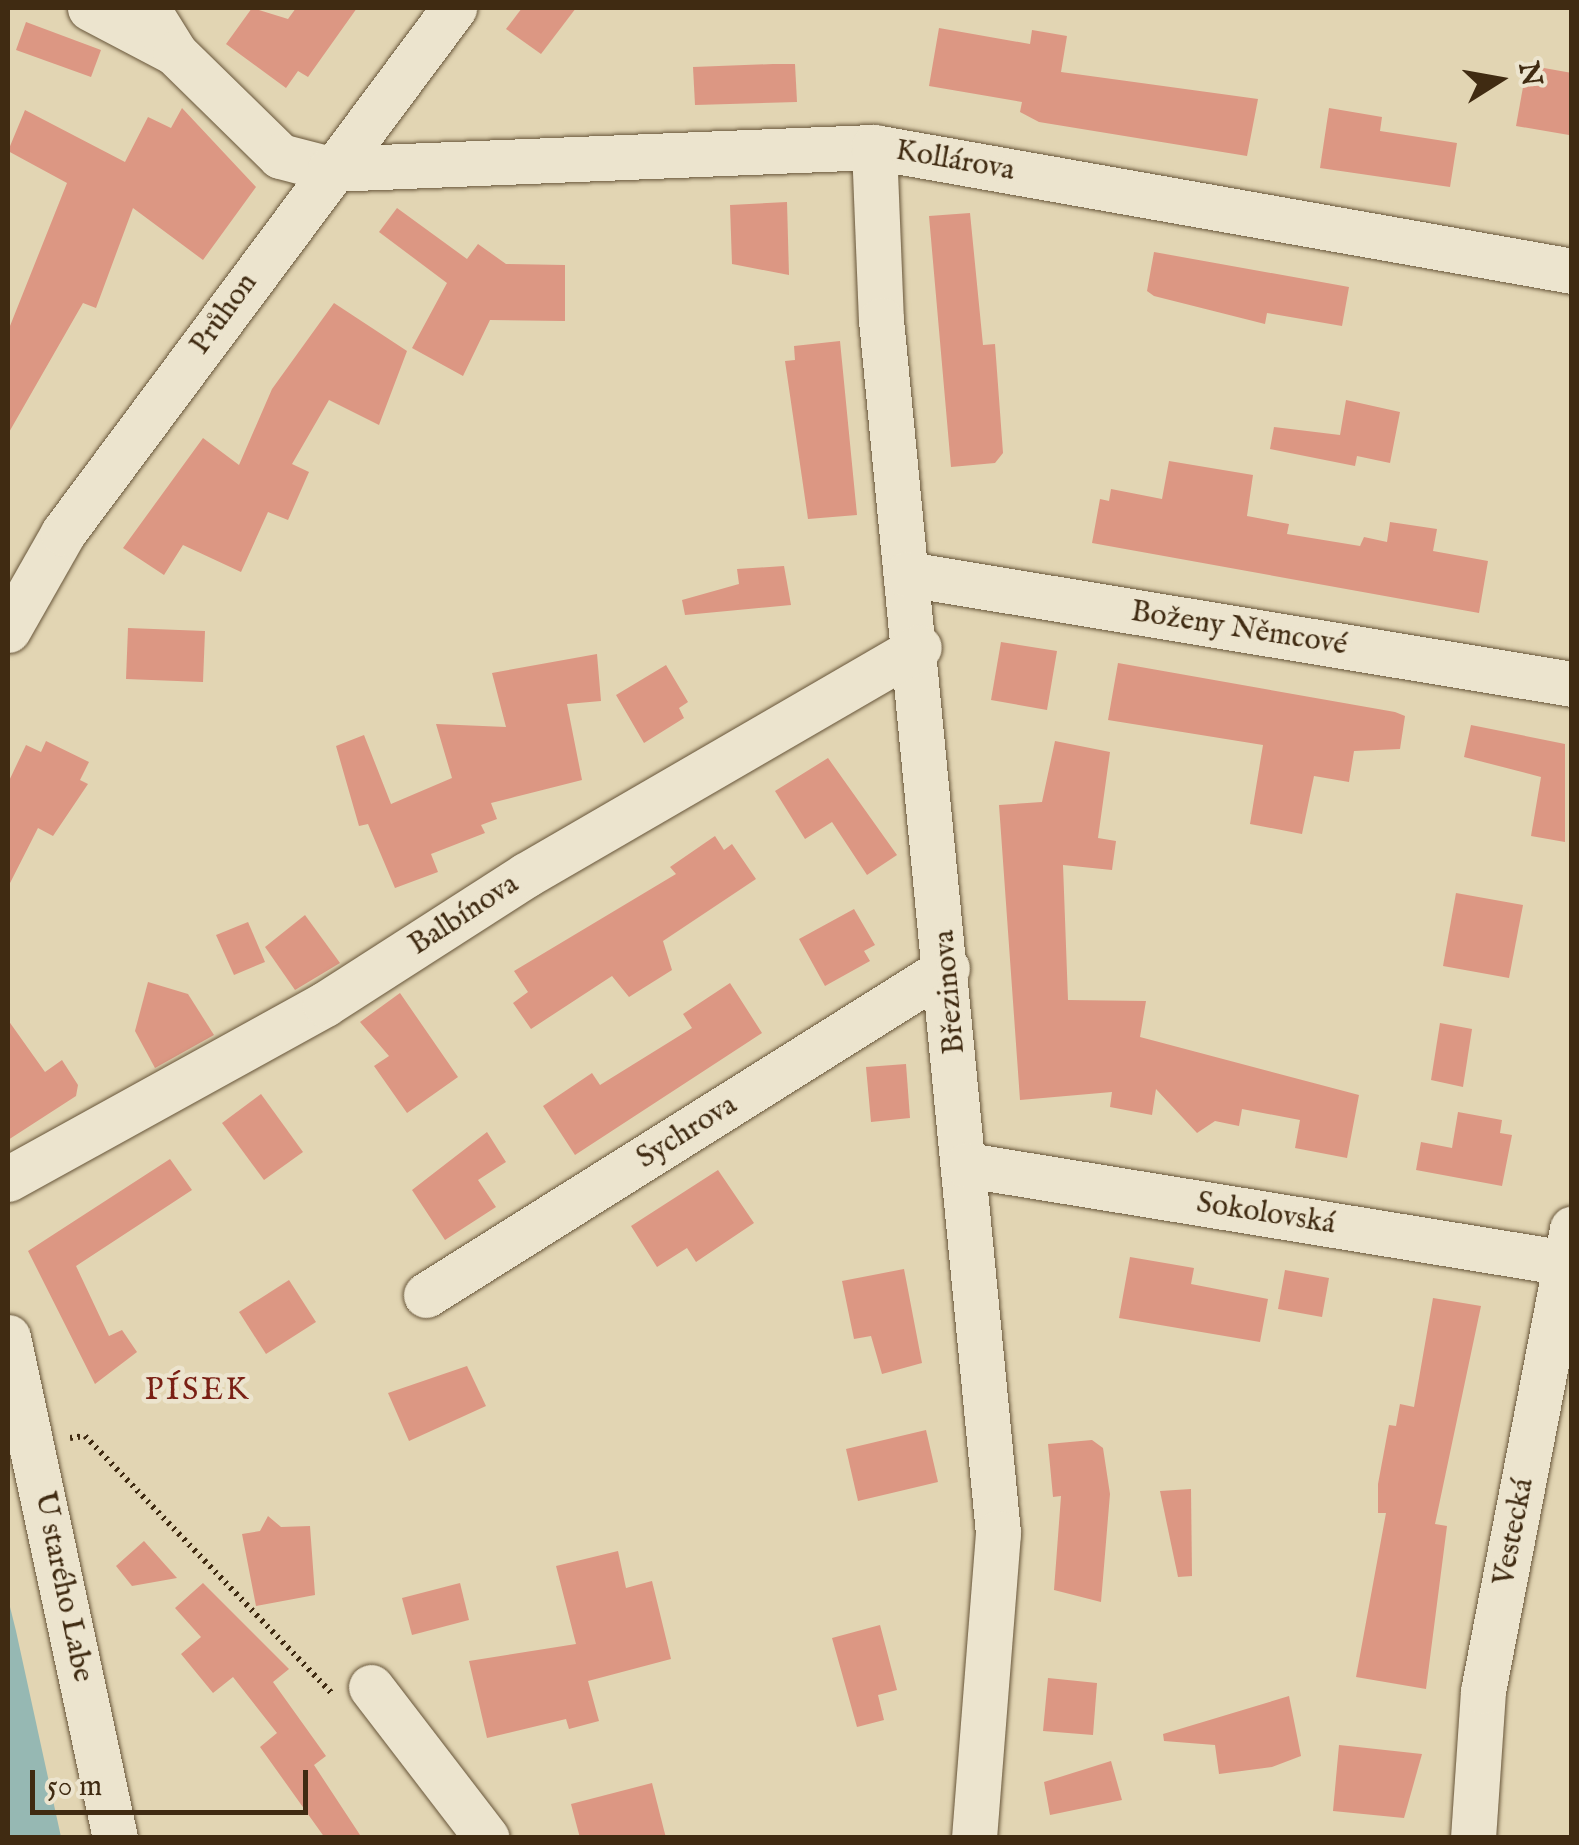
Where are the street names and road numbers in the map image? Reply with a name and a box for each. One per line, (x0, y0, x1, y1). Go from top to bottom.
street label: Kollárova (893, 133, 1017, 189)
street label: Průhon (182, 266, 266, 362)
street label: Boženy Němcové (1128, 594, 1350, 664)
street label: Balbínova (403, 866, 525, 964)
street label: Březinova (927, 928, 973, 1056)
street label: Sychrova (630, 1087, 744, 1177)
street label: Sokolovská (1194, 1185, 1338, 1243)
street label: Vestecká (1486, 1475, 1542, 1589)
street label: U starého Labe (25, 1489, 101, 1685)

